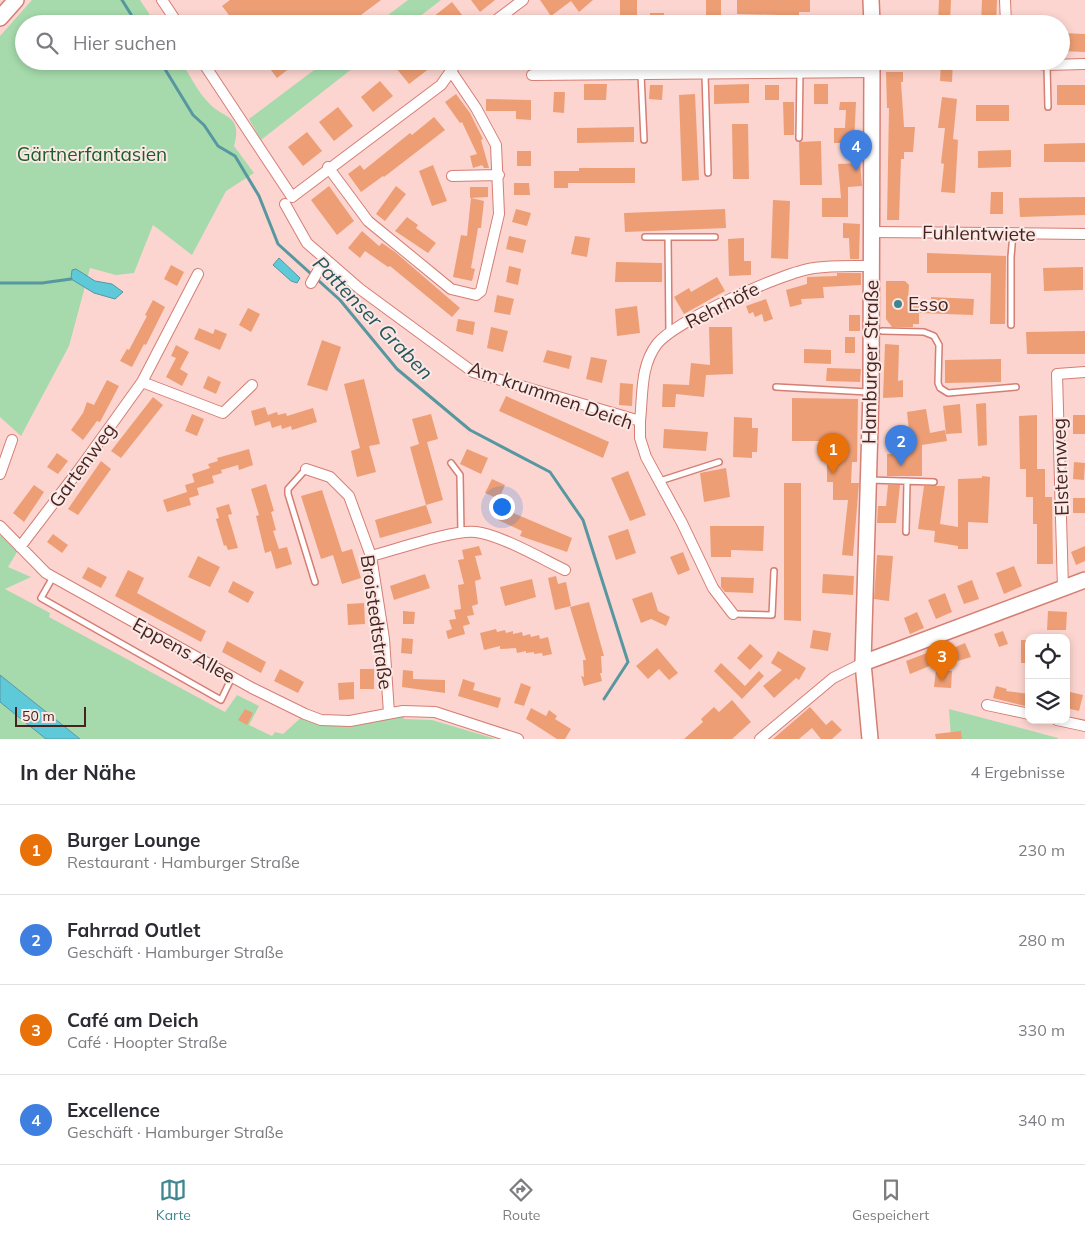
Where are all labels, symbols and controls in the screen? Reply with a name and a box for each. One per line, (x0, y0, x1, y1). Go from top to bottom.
search box (15, 15, 1070, 70)
icon: search (33, 29, 61, 57)
text: Hier suchen (73, 31, 177, 55)
pin: 4 (840, 130, 872, 171)
park label: Gärtnerfantasien (17, 142, 167, 166)
street label: Fuhlentwiete (922, 220, 1036, 246)
water label: Pattenser Graben (308, 251, 439, 385)
street label: Rehrhöfe (681, 276, 763, 334)
street label: Hamburger Straße (857, 280, 883, 444)
place label: Esso (908, 292, 949, 316)
marker: Esso (892, 298, 904, 310)
street label: Am krummen Deich (465, 356, 637, 434)
street label: Gartenweg (43, 418, 121, 512)
street label: Elsternweg (1046, 418, 1074, 516)
pin: 2 (885, 425, 917, 466)
pin: 1 (817, 433, 849, 474)
your location (489, 494, 515, 520)
street label: Broistedtstraße (356, 553, 398, 691)
street label: Eppens Allee (129, 612, 239, 688)
map controls (1025, 634, 1070, 724)
button: locate (1025, 634, 1070, 679)
pin: 3 (926, 640, 958, 681)
button: layers (1025, 679, 1070, 724)
scale bar (15, 704, 86, 727)
text: 50 m (22, 707, 55, 725)
text: In der Nähe (20, 759, 136, 785)
text: 4 Ergebnisse (970, 762, 1065, 782)
text: Burger Lounge (67, 828, 200, 852)
text: 1 (31, 840, 41, 860)
text: 230 m (1018, 840, 1065, 860)
text: Restaurant · Hamburger Straße (67, 852, 300, 872)
text: Fahrrad Outlet (67, 918, 200, 942)
text: 2 (31, 930, 41, 950)
text: 280 m (1018, 930, 1065, 950)
text: Geschäft · Hamburger Straße (67, 942, 283, 962)
text: Café am Deich (67, 1008, 199, 1032)
text: 3 (31, 1020, 41, 1040)
text: 330 m (1018, 1020, 1065, 1040)
text: Café · Hoopter Straße (67, 1032, 227, 1052)
text: Excellence (67, 1098, 160, 1122)
text: 4 (31, 1110, 41, 1130)
text: 340 m (1018, 1110, 1065, 1130)
text: Geschäft · Hamburger Straße (67, 1122, 283, 1142)
tab: Karte (156, 1176, 191, 1224)
tab: Route (502, 1176, 540, 1224)
tab: Gespeichert (852, 1176, 929, 1224)

